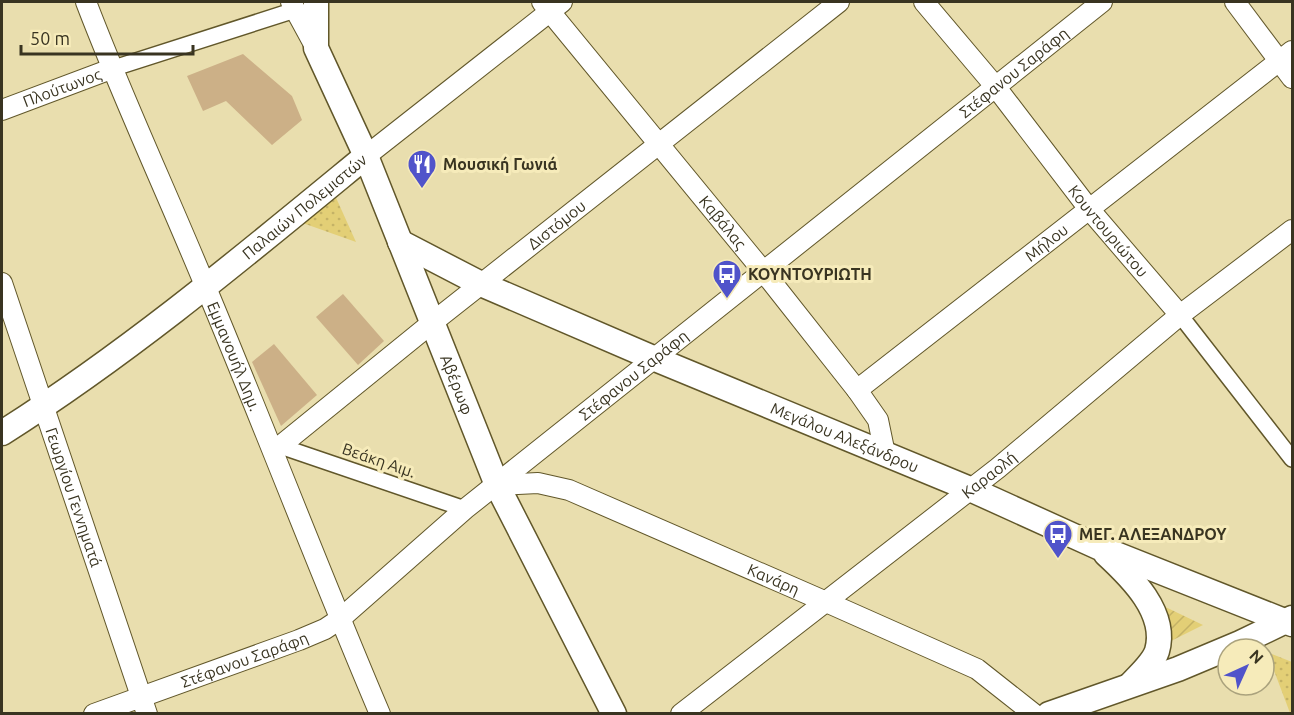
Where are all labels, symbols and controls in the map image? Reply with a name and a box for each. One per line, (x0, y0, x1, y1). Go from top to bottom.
scale bar (21, 18, 194, 56)
street label: Στέφανου Σαράφη (956, 24, 1072, 121)
text: 50 m (30, 28, 70, 48)
street label: Πλούτωνος (20, 65, 104, 110)
restaurant icon: Μουσική Γωνιά (406, 148, 438, 190)
street label: Παλαιών Πολεμιστών (239, 150, 370, 263)
place label: Μουσική Γωνιά (443, 155, 557, 173)
street label: Κουντουριώτου (1065, 181, 1152, 280)
street label: Καβάλας (696, 192, 750, 253)
street label: Διστόμου (524, 196, 589, 253)
street label: Μήλου (1021, 220, 1071, 265)
bus stop icon: ΚΟΥΝΤΟΥΡΙΩΤΗ (711, 258, 743, 300)
place label: ΚΟΥΝΤΟΥΡΙΩΤΗ (748, 265, 872, 283)
street label: Εμμανουήλ Δημ. (204, 299, 265, 413)
street label: Στέφανου Σαράφη (575, 326, 691, 424)
street label: Αβέρωφ (437, 352, 477, 417)
street label: Μεγάλου Αλεξάνδρου (768, 399, 921, 476)
street label: Γεωργίου Γεννηματά (42, 425, 106, 569)
street label: Βεάκη Αιμ. (340, 439, 418, 481)
street label: Καραολή (958, 448, 1020, 502)
bus stop icon: ΜΕΓ. ΑΛΕΞΑΝΔΡΟΥ (1042, 518, 1074, 560)
place label: ΜΕΓ. ΑΛΕΞΑΝΔΡΟΥ (1079, 525, 1227, 543)
street label: Κανάρη (745, 560, 802, 598)
street label: Στέφανου Σαράφη (178, 628, 311, 691)
north arrow (1216, 637, 1276, 697)
text: N (1246, 646, 1267, 667)

